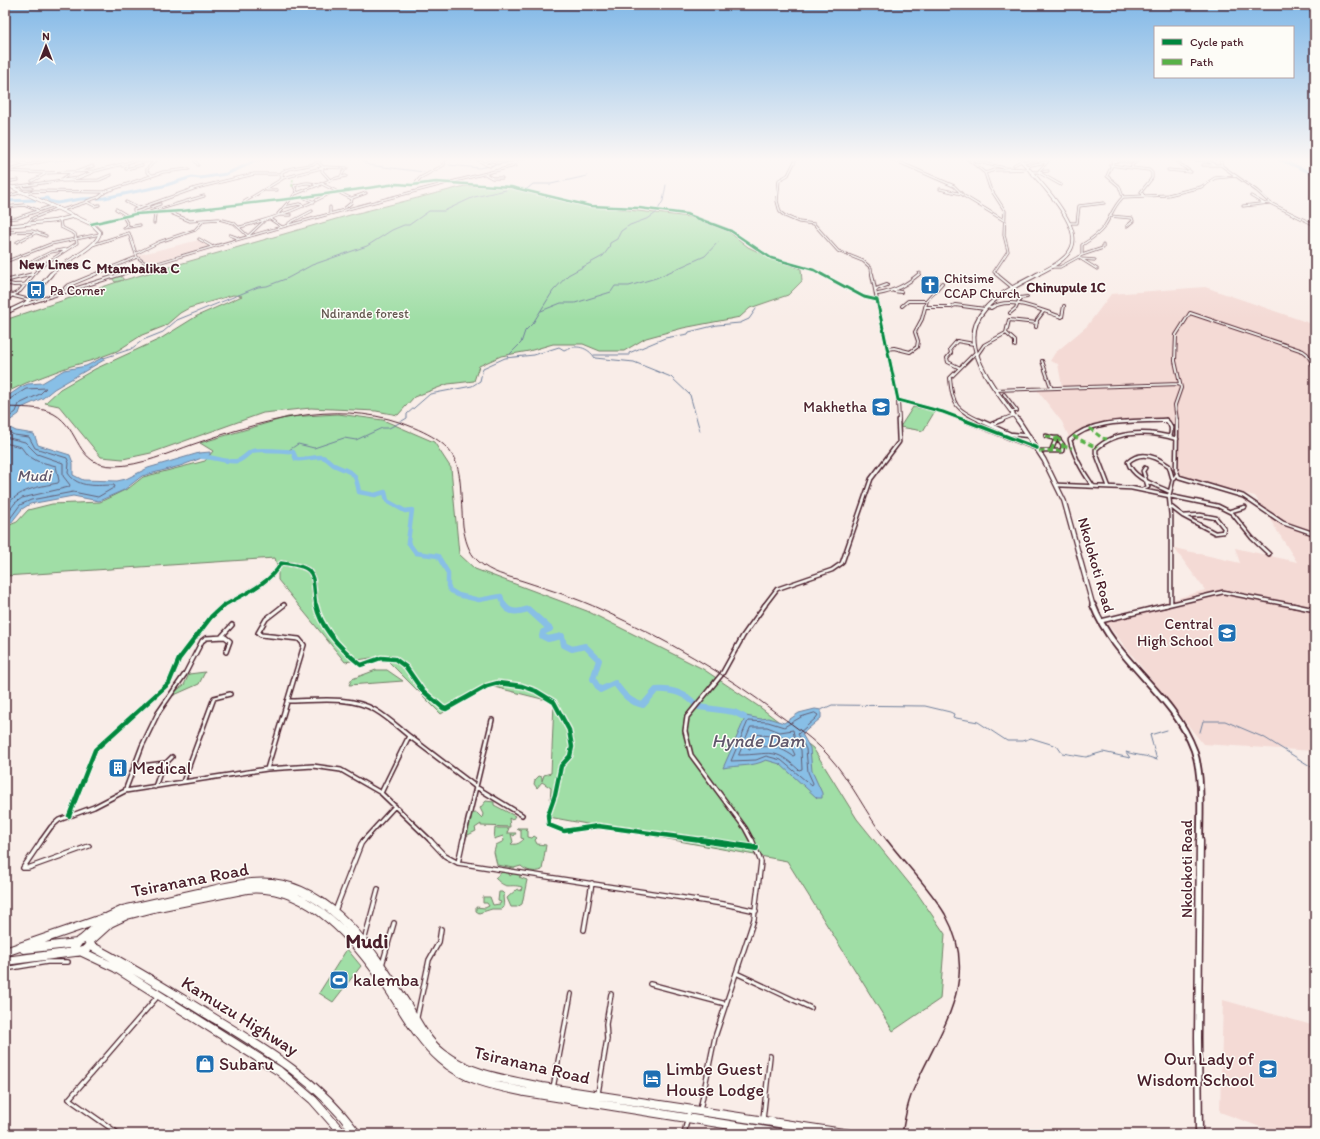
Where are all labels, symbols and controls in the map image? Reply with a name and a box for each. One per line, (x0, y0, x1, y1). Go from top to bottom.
north arrow (26, 26, 66, 66)
legend (1154, 26, 1294, 78)
text: N (42, 30, 50, 43)
text: Cycle path (1190, 35, 1244, 49)
text: Path (1190, 55, 1213, 69)
district label: New Lines C (19, 256, 91, 273)
district label: Mtambalika C (96, 260, 180, 277)
place label: Chitsime CCAP Church (944, 271, 1020, 301)
church icon: Chitsime CCAP Church (919, 274, 941, 296)
bus stop icon: Pa Corner (25, 279, 47, 301)
district label: Chinupule 1C (1026, 279, 1106, 296)
place label: Pa Corner (50, 283, 106, 298)
park label: Ndirande forest (321, 306, 409, 321)
school or university icon: Makhetha (870, 396, 892, 418)
place label: Makhetha (803, 398, 867, 416)
water label: Mudi (17, 466, 53, 485)
street label: Nkolokoti Road (1074, 515, 1118, 615)
place label: Central High School (1137, 615, 1214, 650)
school or university icon: Central High School (1216, 622, 1238, 644)
water label: Hynde Dam (711, 729, 805, 752)
building icon: Medical (107, 757, 129, 779)
place label: Medical (132, 757, 192, 779)
street label: Nkolokoti Road (1178, 820, 1196, 918)
street label: Tsiranana Road (130, 858, 251, 902)
district label: Mudi (346, 929, 388, 953)
sports icon: kalemba (328, 969, 350, 991)
place label: kalemba (353, 969, 420, 991)
street label: Kamuzu Highway (177, 971, 303, 1061)
street label: Tsiranana Road (472, 1041, 593, 1089)
place label: Our Lady of Wisdom School (1137, 1048, 1254, 1091)
shop icon: Subaru (194, 1053, 216, 1075)
place label: Subaru (219, 1053, 274, 1075)
place label: Limbe Guest House Lodge (666, 1058, 764, 1101)
school or university icon: Our Lady of Wisdom School (1257, 1058, 1279, 1080)
hotel icon: Limbe Guest House Lodge (641, 1068, 663, 1090)

